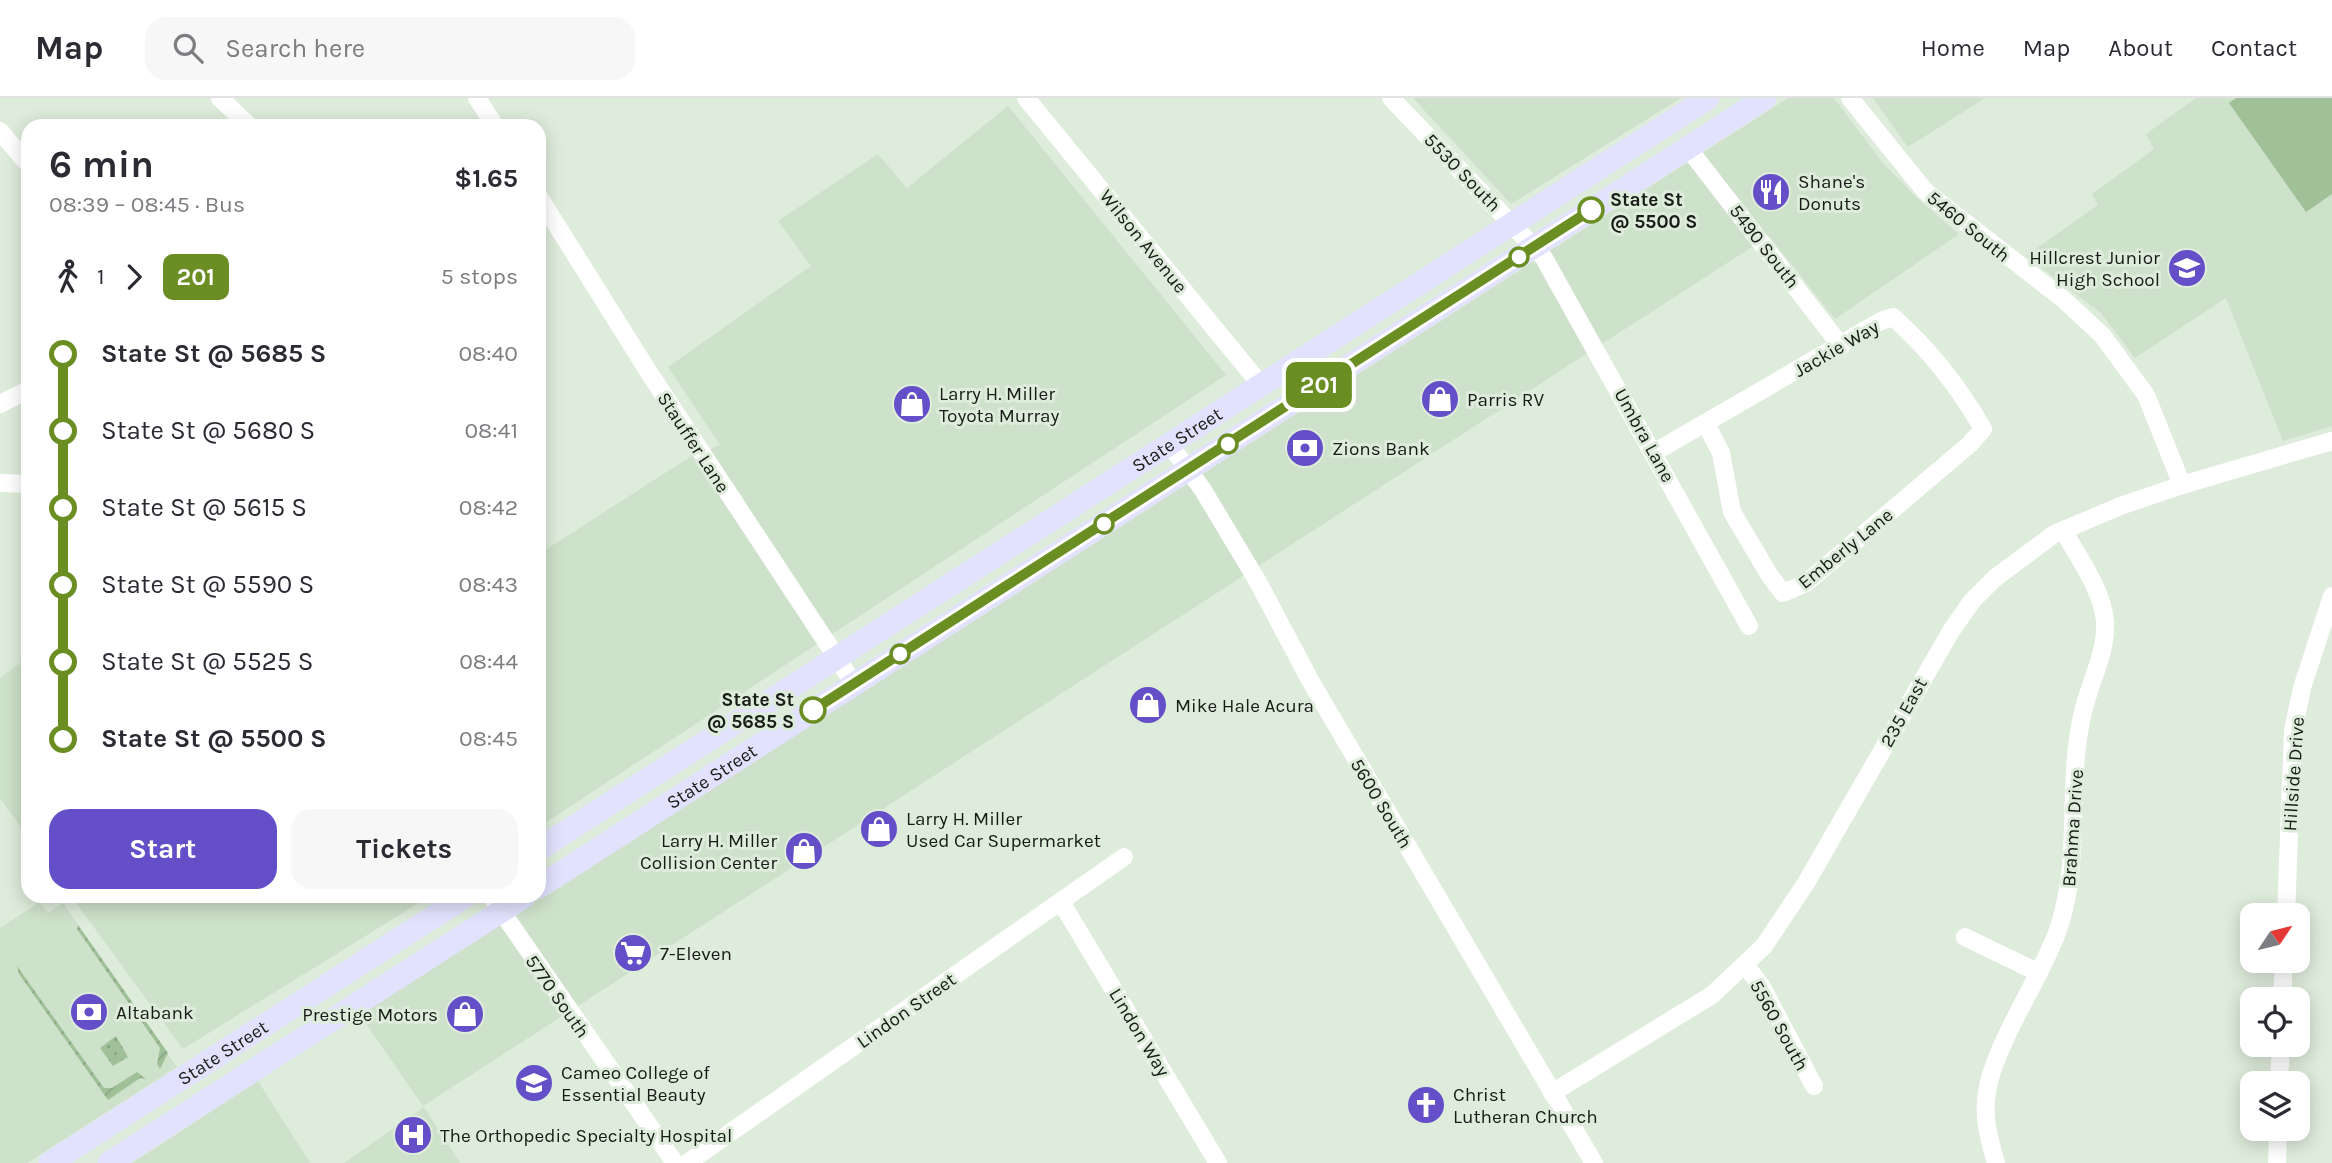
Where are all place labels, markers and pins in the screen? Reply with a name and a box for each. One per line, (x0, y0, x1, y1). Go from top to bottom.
restaurant icon: Shane's Donuts (1750, 171, 1792, 213)
place label: Shane's Donuts (1798, 171, 1865, 215)
place label: State St @ 5500 S (1610, 189, 1697, 233)
marker: State St @ 5500 S (1578, 197, 1604, 223)
unlabelled marker (1509, 247, 1529, 267)
place label: Hillcrest Junior High School (2029, 247, 2160, 291)
school or university icon: Hillcrest Junior High School (2166, 247, 2208, 289)
shop icon: Parris RV (1419, 378, 1461, 420)
shop icon: Larry H. Miller Toyota Murray (891, 383, 933, 425)
place label: Larry H. Miller Toyota Murray (939, 383, 1060, 427)
place label: Parris RV (1467, 389, 1545, 411)
bank icon: Zions Bank (1284, 427, 1326, 469)
unlabelled marker (1218, 434, 1238, 454)
place label: Zions Bank (1332, 438, 1430, 460)
unlabelled marker (1094, 514, 1114, 534)
unlabelled marker (890, 644, 910, 664)
shop icon: Mike Hale Acura (1127, 684, 1169, 726)
place label: State St @ 5685 S (707, 689, 794, 733)
place label: Mike Hale Acura (1175, 695, 1314, 717)
marker: State St @ 5685 S (800, 697, 826, 723)
shop icon: Larry H. Miller Used Car Supermarket (858, 808, 900, 850)
place label: Larry H. Miller Used Car Supermarket (906, 808, 1101, 852)
place label: Larry H. Miller Collision Center (640, 830, 777, 874)
shop icon: Larry H. Miller Collision Center (783, 830, 825, 872)
supermarket icon: 7-Eleven (612, 932, 654, 974)
place label: 7-Eleven (660, 943, 732, 965)
bank icon: Altabank (68, 991, 110, 1033)
shop icon: Prestige Motors (444, 993, 486, 1035)
place label: Altabank (116, 1002, 194, 1024)
place label: Prestige Motors (302, 1004, 438, 1026)
school or university icon: Cameo College of Essential Beauty (513, 1062, 555, 1104)
place label: Cameo College of Essential Beauty (561, 1062, 710, 1106)
church icon: Christ Lutheran Church (1405, 1084, 1447, 1126)
place label: Christ Lutheran Church (1453, 1084, 1598, 1128)
hospital icon: The Orthopedic Specialty Hospital (392, 1114, 434, 1156)
place label: The Orthopedic Specialty Hospital (440, 1125, 732, 1147)

